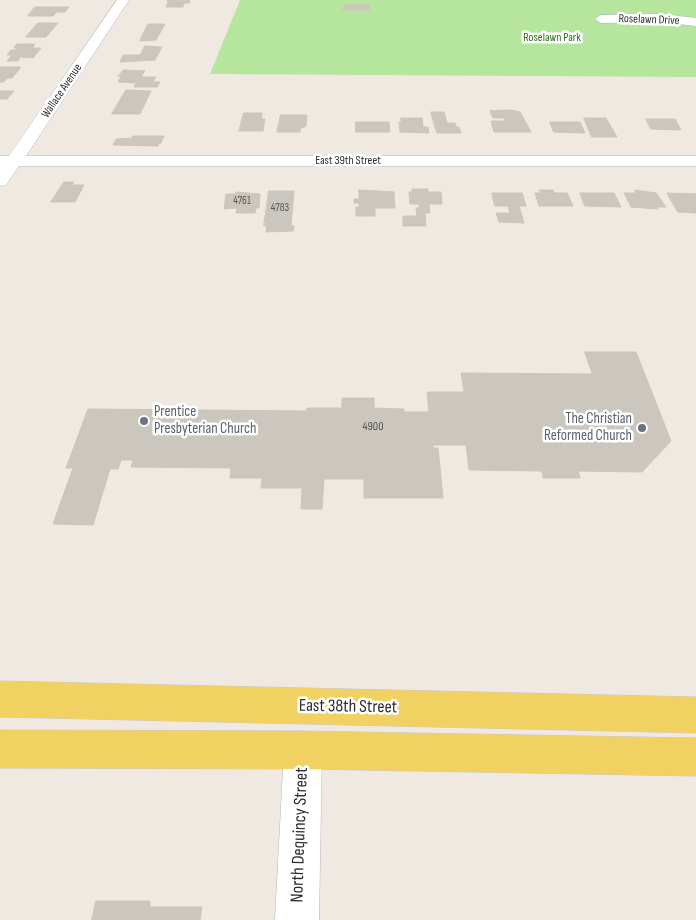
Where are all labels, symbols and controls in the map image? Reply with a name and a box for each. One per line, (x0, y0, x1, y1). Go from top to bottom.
street label: Roselawn Drive (618, 12, 680, 28)
park label: Roselawn Park (523, 31, 581, 45)
street label: Wallace Avenue (39, 61, 85, 121)
street label: East 39th Street (315, 154, 381, 168)
house number: 4761 (233, 194, 251, 208)
house number: 4783 (271, 201, 289, 215)
place label: Prentice Presbyterian Church (154, 403, 256, 438)
place label: The Christian Reformed Church (544, 410, 632, 445)
marker: Prentice Presbyterian Church (138, 415, 150, 427)
house number: 4900 (362, 420, 384, 434)
marker: The Christian Reformed Church (636, 422, 648, 434)
street label: East 38th Street (299, 695, 397, 719)
street label: North Dequincy Street (287, 767, 313, 903)

